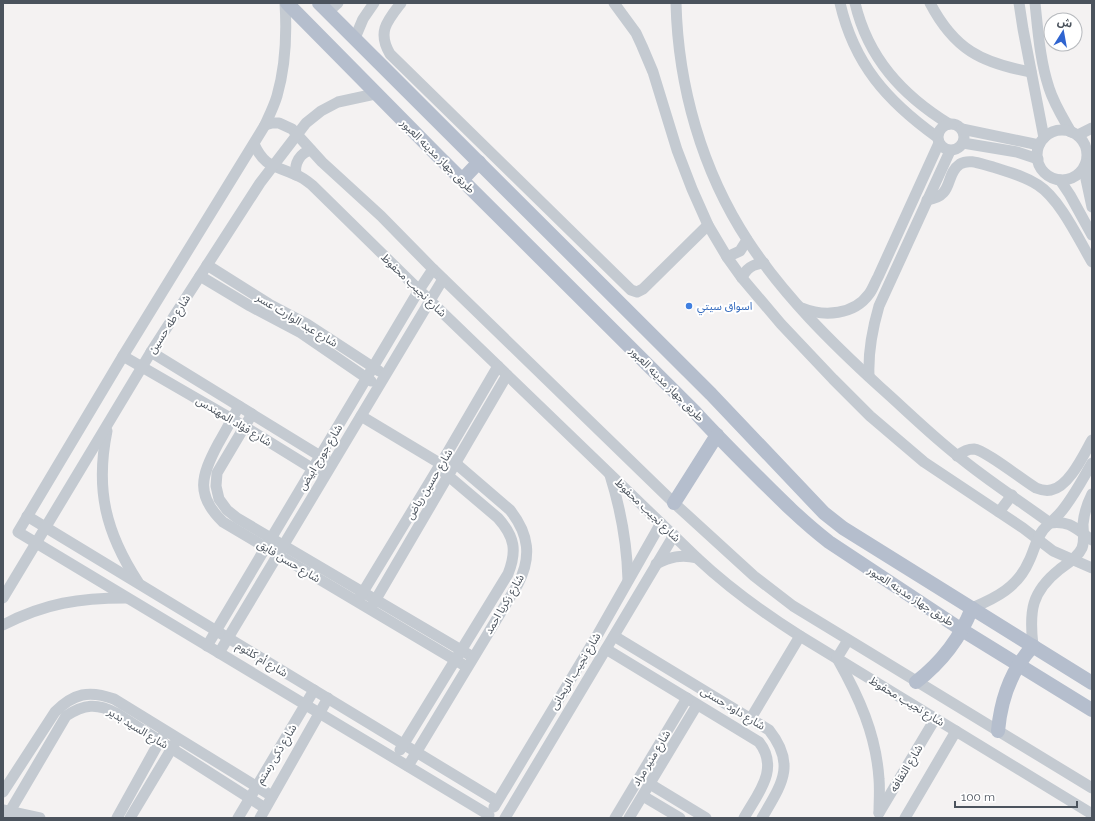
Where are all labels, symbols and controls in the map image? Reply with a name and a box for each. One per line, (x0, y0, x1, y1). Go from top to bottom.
north arrow (1043, 12, 1083, 52)
text: ش (1056, 15, 1073, 30)
street label: طريق جهاز مدينه العبور (397, 116, 477, 196)
street label: شارع نجيب محفوظ (378, 251, 449, 321)
street label: شارع عبد الوارث عسر (252, 291, 340, 351)
street label: شارع طه حسين (146, 292, 194, 357)
place label: اسواق سيتي (697, 300, 752, 316)
marker: اسواق سيتي (684, 301, 694, 311)
street label: طريق جهاز مدينه العبور (626, 344, 706, 424)
street label: شارع فؤاد المهندس (193, 394, 274, 450)
street label: شارع جورج ابيض (296, 422, 346, 493)
street label: شارع حسين رياض (403, 446, 457, 522)
street label: شارع نجيب محفوظ (612, 476, 683, 546)
street label: شارع حسن فايق (254, 538, 323, 586)
street label: طريق جهاز مدينه العبور (865, 563, 956, 629)
street label: شارع زكريا احمد (482, 572, 528, 637)
street label: شارع نجيب الريحانى (547, 630, 605, 712)
street label: شارع أم كلثوم (233, 639, 290, 681)
street label: شارع نجيب محفوظ (866, 674, 947, 730)
street label: شارع داود حسنى (698, 684, 768, 734)
street label: شارع السيد بدير (104, 705, 171, 753)
street label: شارع ذكى رستم (253, 722, 301, 788)
street label: شارع منير مراد (630, 728, 674, 789)
street label: شارع الثقافه (887, 742, 927, 795)
scale bar (955, 783, 1077, 809)
text: 100 m (961, 790, 995, 804)

